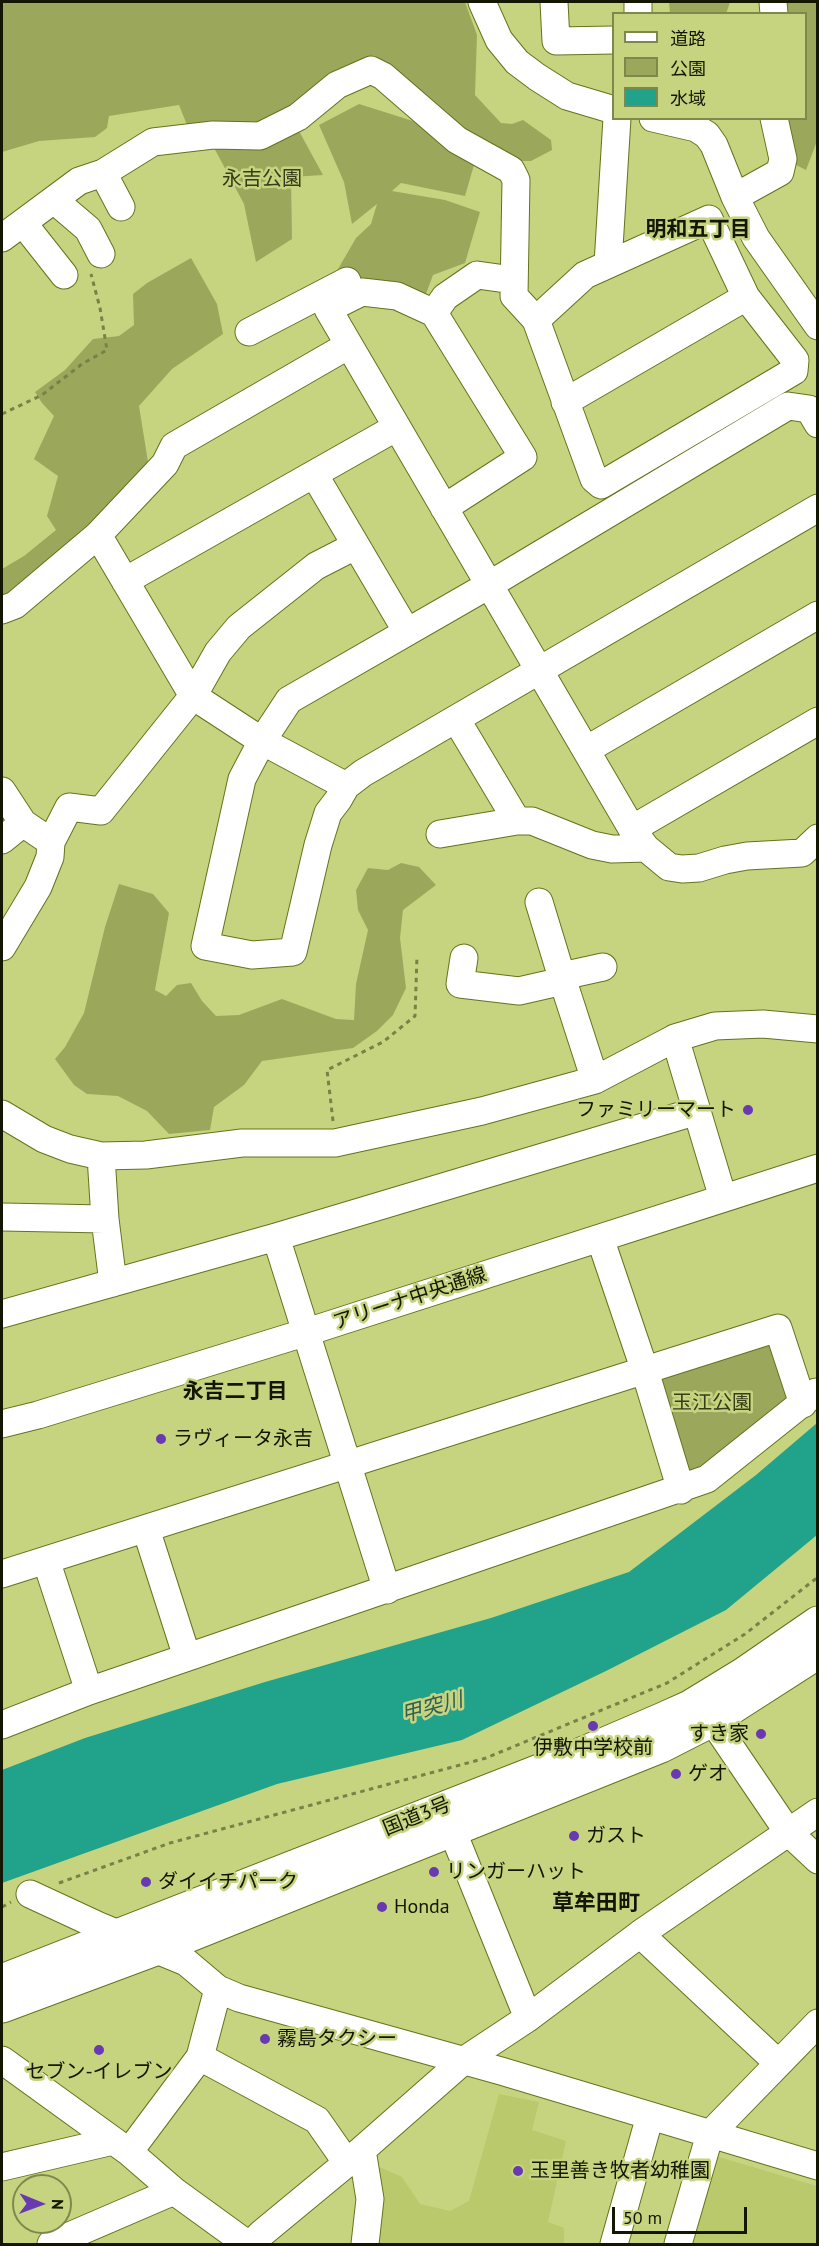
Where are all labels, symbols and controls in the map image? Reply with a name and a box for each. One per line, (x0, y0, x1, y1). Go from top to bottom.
legend (612, 12, 807, 120)
text: 道路 (670, 27, 706, 50)
text: 公園 (670, 57, 706, 80)
text: 水域 (670, 87, 706, 110)
park label: 永吉公園 (222, 167, 302, 191)
district label: 明和五丁目 (646, 217, 750, 243)
place label: ファミリーマート (576, 1098, 736, 1122)
marker: ファミリーマート (741, 1103, 755, 1117)
street label: アリーナ中央通線 (330, 1263, 490, 1335)
district label: 永吉二丁目 (183, 1379, 287, 1405)
park label: 玉江公園 (672, 1391, 752, 1415)
place label: ラヴィータ永吉 (173, 1427, 313, 1451)
marker: ラヴィータ永吉 (154, 1432, 168, 1446)
water label: 甲突川 (398, 1688, 466, 1728)
marker: 伊敷中学校前 (586, 1719, 600, 1733)
place label: すき家 (689, 1722, 749, 1746)
marker: すき家 (754, 1727, 768, 1741)
place label: 伊敷中学校前 (533, 1736, 653, 1760)
place label: ゲオ (688, 1762, 728, 1786)
marker: ゲオ (669, 1767, 683, 1781)
street label: 国道3号 (380, 1793, 454, 1841)
place label: ガスト (586, 1824, 646, 1848)
marker: ガスト (567, 1829, 581, 1843)
place label: リンガーハット (446, 1860, 586, 1884)
marker: リンガーハット (427, 1865, 441, 1879)
place label: ダイイチパーク (158, 1870, 298, 1894)
marker: ダイイチパーク (139, 1875, 153, 1889)
district label: 草牟田町 (552, 1891, 640, 1917)
place label: Honda (394, 1895, 450, 1919)
marker: Honda (375, 1900, 389, 1914)
place label: 霧島タクシー (277, 2027, 397, 2051)
marker: 霧島タクシー (258, 2032, 272, 2046)
marker: セブン-イレブン (92, 2043, 106, 2057)
place label: セブン-イレブン (25, 2060, 173, 2084)
place label: 玉里善き牧者幼稚園 (530, 2159, 710, 2183)
marker: 玉里善き牧者幼稚園 (511, 2164, 525, 2178)
north arrow (12, 2174, 72, 2234)
scale bar (615, 2195, 750, 2233)
text: N (48, 2199, 68, 2210)
text: 50 m (623, 2206, 662, 2229)

